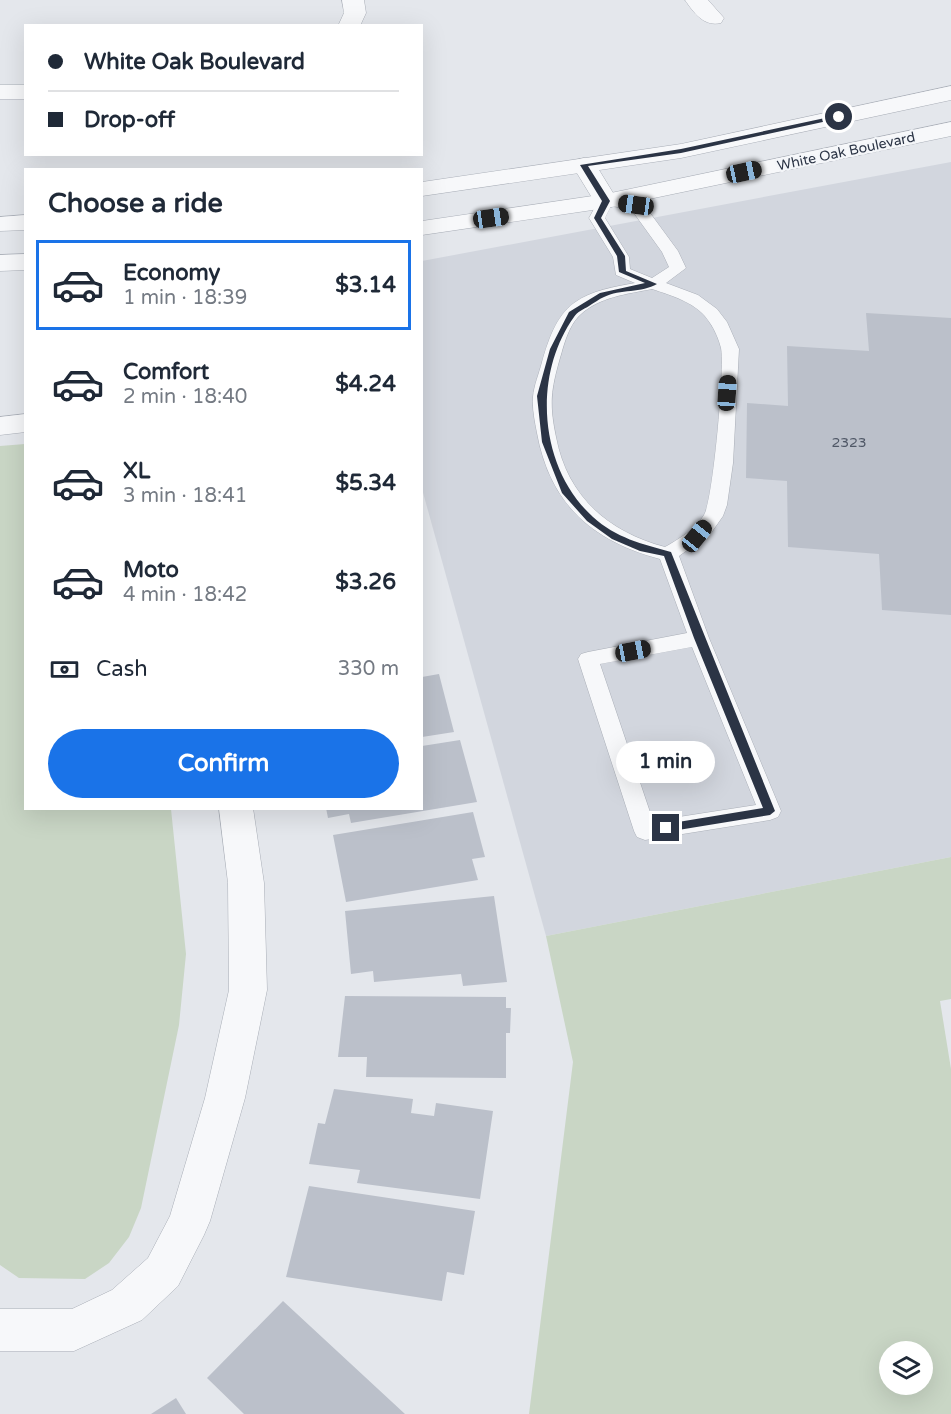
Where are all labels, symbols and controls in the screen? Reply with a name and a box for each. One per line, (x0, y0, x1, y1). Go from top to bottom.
text: White Oak Boulevard (84, 49, 305, 75)
route start (825, 103, 852, 130)
text: Drop-off (84, 107, 175, 133)
street label: White Oak Boulevard (776, 129, 917, 174)
car (725, 159, 763, 185)
text: Choose a ride (48, 187, 223, 220)
car (617, 194, 655, 216)
car (472, 207, 510, 229)
icon: car (51, 258, 105, 312)
text: Economy (123, 260, 220, 286)
text: $3.14 (335, 272, 396, 298)
text: 1 min · 18:39 (123, 286, 247, 310)
icon: car (51, 357, 105, 411)
text: Comfort (123, 359, 209, 385)
text: $4.24 (335, 371, 396, 397)
car (717, 374, 737, 412)
text: 2 min · 18:40 (123, 385, 247, 409)
house number: 2323 (831, 434, 867, 451)
icon: car (51, 456, 105, 510)
text: XL (123, 458, 150, 484)
text: $5.34 (335, 470, 396, 496)
text: 3 min · 18:41 (123, 484, 247, 508)
car (679, 516, 715, 556)
icon: car (51, 555, 105, 609)
text: Moto (123, 557, 179, 583)
text: $3.26 (335, 569, 396, 595)
text: 4 min · 18:42 (123, 583, 247, 607)
car (614, 639, 652, 663)
icon: cash (48, 653, 81, 686)
text: Cash (96, 656, 148, 682)
text: 330 m (338, 657, 399, 681)
button: Confirm (48, 729, 399, 798)
callout: 1 min (616, 741, 716, 783)
text: 1 min (639, 750, 692, 774)
route end (652, 814, 679, 841)
map controls (879, 1341, 933, 1395)
button: layers (879, 1341, 933, 1395)

